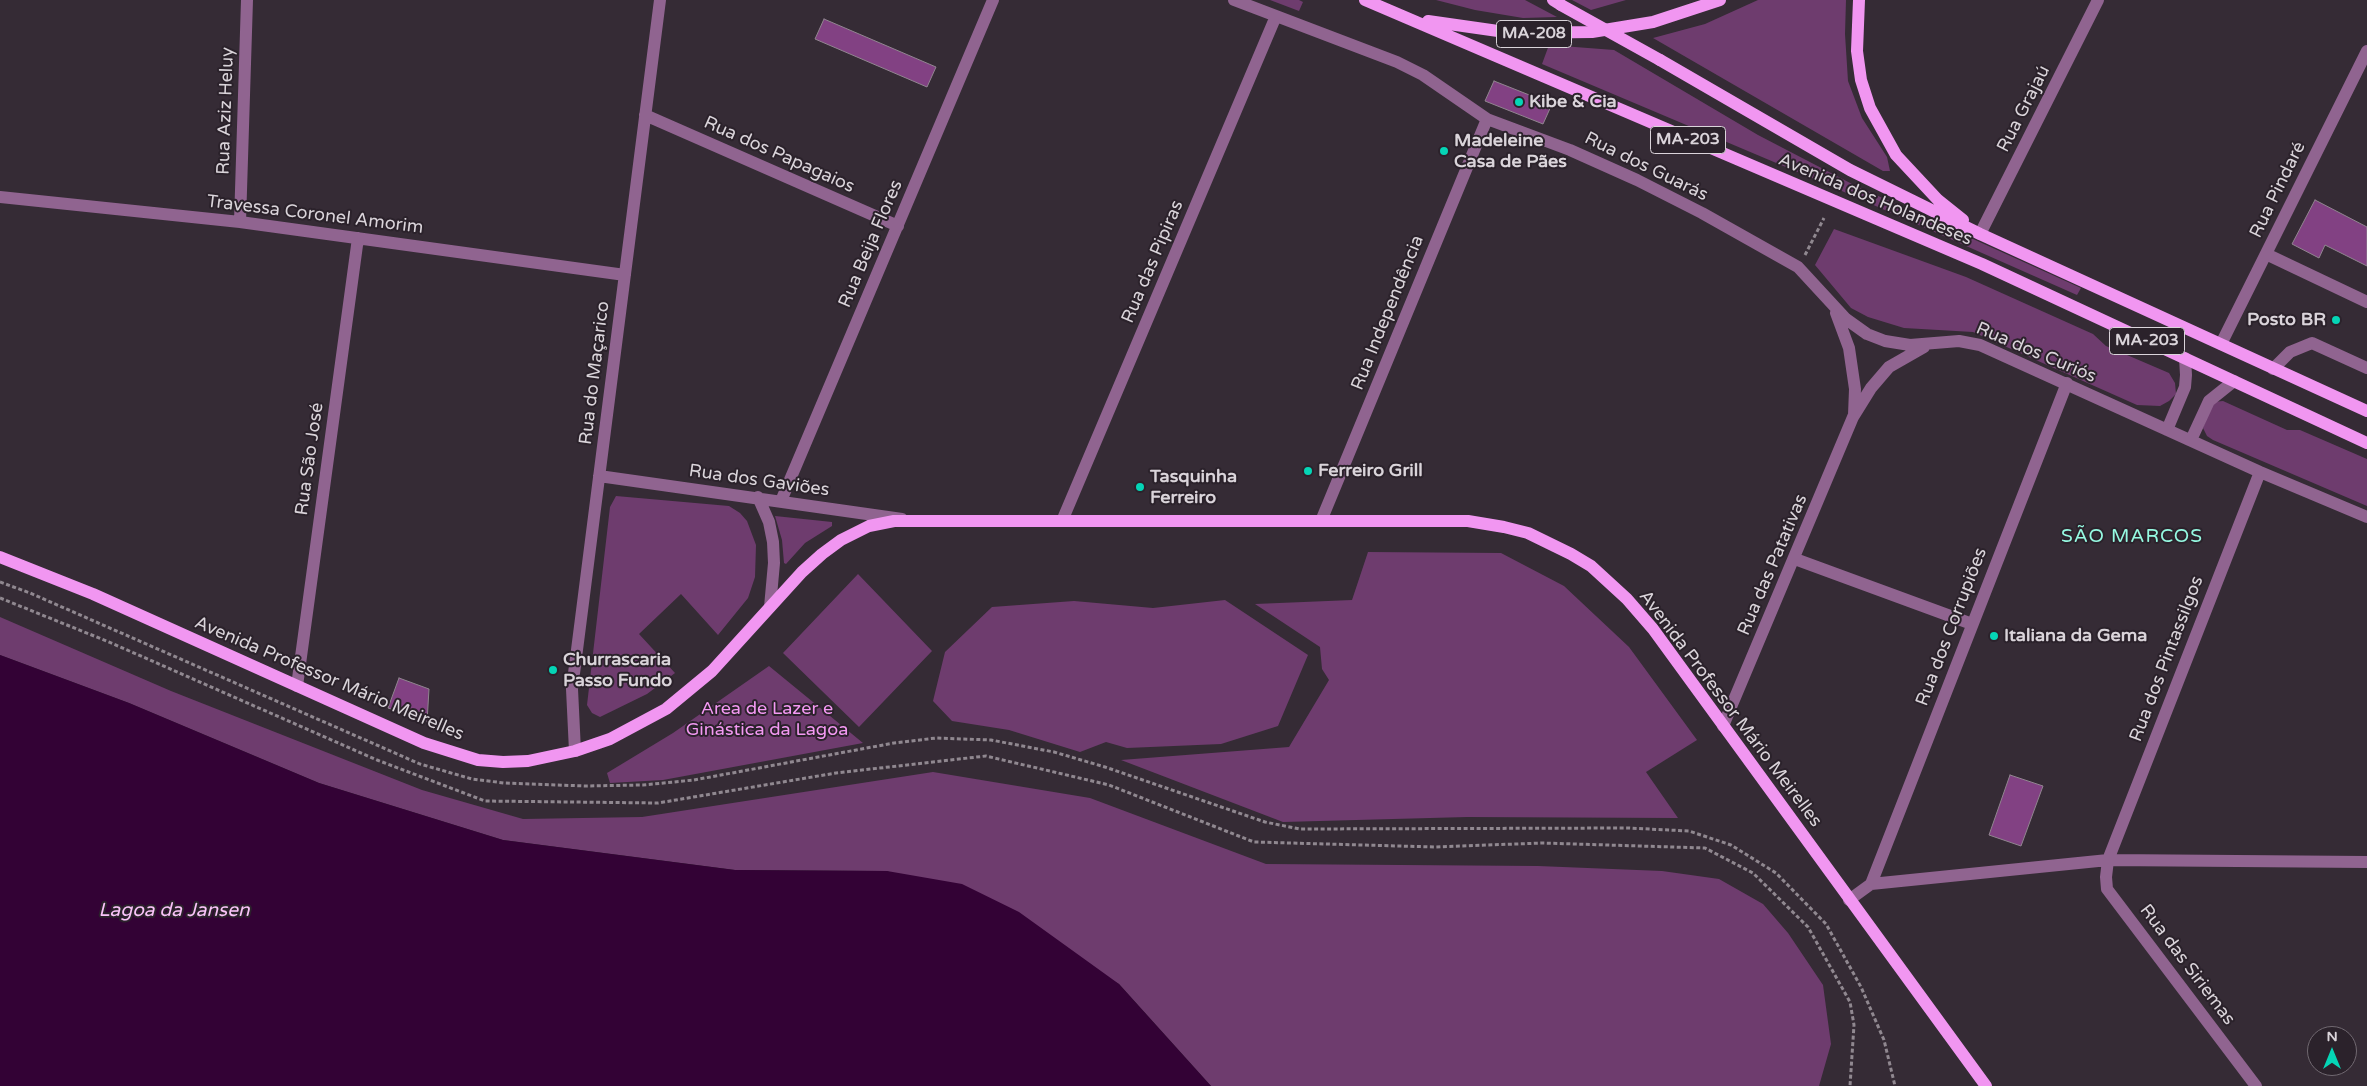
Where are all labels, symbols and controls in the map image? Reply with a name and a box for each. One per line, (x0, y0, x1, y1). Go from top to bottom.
road number: MA-208 (1496, 20, 1572, 48)
street label: Rua Aziz Heluy (213, 47, 239, 175)
street label: Rua Grajaú (1993, 62, 2055, 156)
place label: Kibe & Cia (1529, 91, 1617, 113)
marker: Kibe & Cia (1513, 96, 1525, 108)
street label: Rua dos Papagaios (700, 112, 858, 198)
road number: MA-203 (1650, 126, 1726, 154)
street label: Rua dos Guarás (1581, 128, 1711, 206)
place label: Madeleine Casa de Pães (1454, 130, 1567, 172)
street label: Rua Pindaré (2245, 138, 2311, 242)
marker: Madeleine Casa de Pães (1438, 145, 1450, 157)
street label: Avenida dos Holandeses (1775, 149, 1975, 251)
street label: Rua Beija Flores (834, 177, 908, 311)
street label: Travessa Coronel Amorim (205, 191, 425, 239)
street label: Rua das Pipiras (1117, 197, 1189, 327)
street label: Rua Independência (1347, 232, 1429, 394)
street label: Rua do Maçarico (575, 300, 615, 446)
place label: Posto BR (2247, 309, 2326, 331)
marker: Posto BR (2330, 314, 2342, 326)
street label: Rua dos Curiós (1973, 318, 2099, 388)
road number: MA-203 (2110, 328, 2184, 354)
street label: Rua São José (291, 401, 329, 517)
street label: Rua dos Gaviões (687, 460, 831, 502)
place label: Ferreiro Grill (1318, 460, 1423, 482)
marker: Ferreiro Grill (1302, 465, 1314, 477)
place label: Tasquinha Ferreiro (1150, 466, 1237, 508)
marker: Tasquinha Ferreiro (1134, 481, 1146, 493)
street label: Rua das Patativas (1734, 491, 1812, 639)
district label: SÃO MARCOS (2060, 526, 2204, 548)
street label: Rua dos Corrupiões (1912, 545, 1992, 709)
street label: Rua dos Pintassilgos (2125, 573, 2209, 745)
street label: Avenida Professor Mário Meirelles (1634, 586, 1826, 832)
street label: Avenida Professor Mário Meirelles (191, 612, 467, 746)
place label: Italiana da Gema (2004, 625, 2147, 647)
marker: Italiana da Gema (1988, 630, 2000, 642)
place label: Churrascaria Passo Fundo (563, 649, 672, 692)
marker: Churrascaria Passo Fundo (547, 664, 559, 676)
park label: Area de Lazer e Ginástica da Lagoa (686, 698, 848, 741)
water label: Lagoa da Jansen (99, 900, 249, 922)
street label: Rua das Siriemas (2135, 900, 2239, 1030)
north arrow (2307, 1026, 2357, 1076)
text: N (2326, 1028, 2338, 1045)

